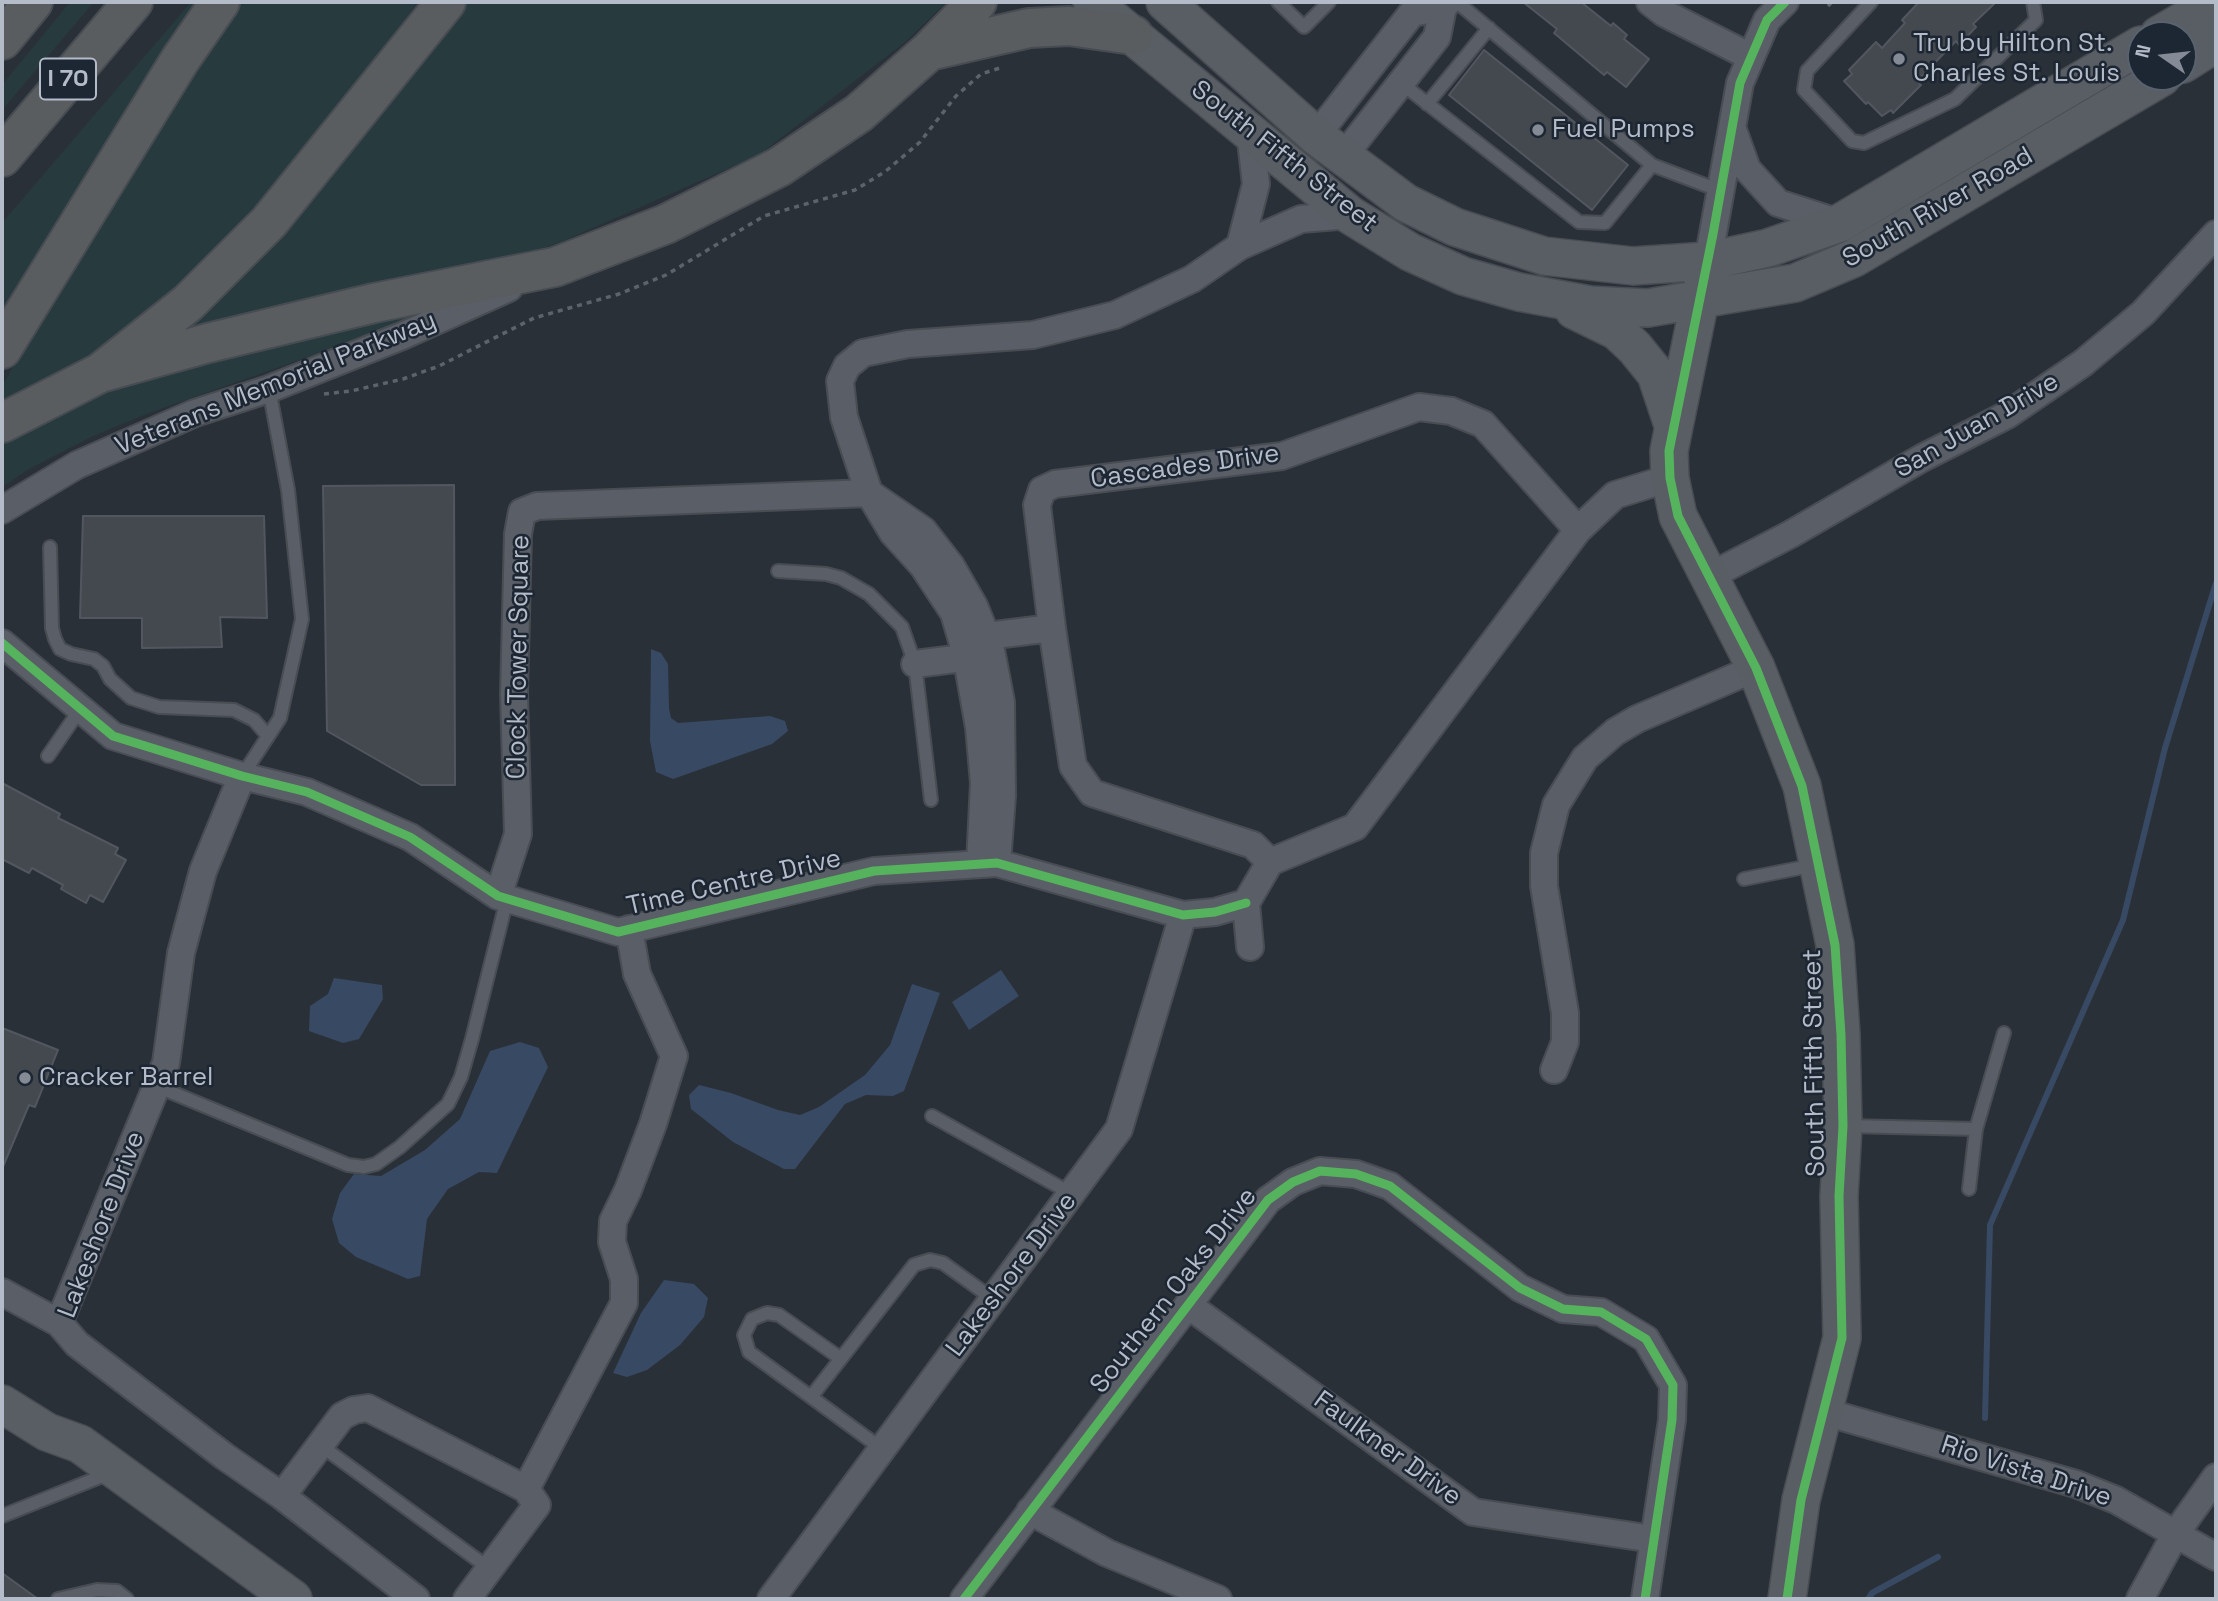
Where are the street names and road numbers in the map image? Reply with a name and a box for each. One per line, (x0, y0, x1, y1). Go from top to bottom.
road number: I 70 (40, 58, 96, 100)
street label: South Fifth Street (1185, 75, 1383, 239)
street label: South River Road (1837, 141, 2039, 275)
street label: Veterans Memorial Parkway (111, 305, 441, 463)
street label: San Juan Drive (1890, 366, 2064, 486)
street label: Cascades Drive (1089, 438, 1281, 496)
street label: Clock Tower Square (501, 534, 537, 780)
street label: Time Centre Drive (624, 843, 844, 923)
street label: South Fifth Street (1797, 949, 1833, 1177)
street label: Lakeshore Drive (52, 1127, 152, 1323)
street label: Southern Oaks Drive (1084, 1182, 1264, 1400)
street label: Lakeshore Drive (940, 1187, 1084, 1363)
street label: Faulkner Drive (1307, 1385, 1467, 1513)
street label: Rio Vista Drive (1937, 1430, 2115, 1514)

